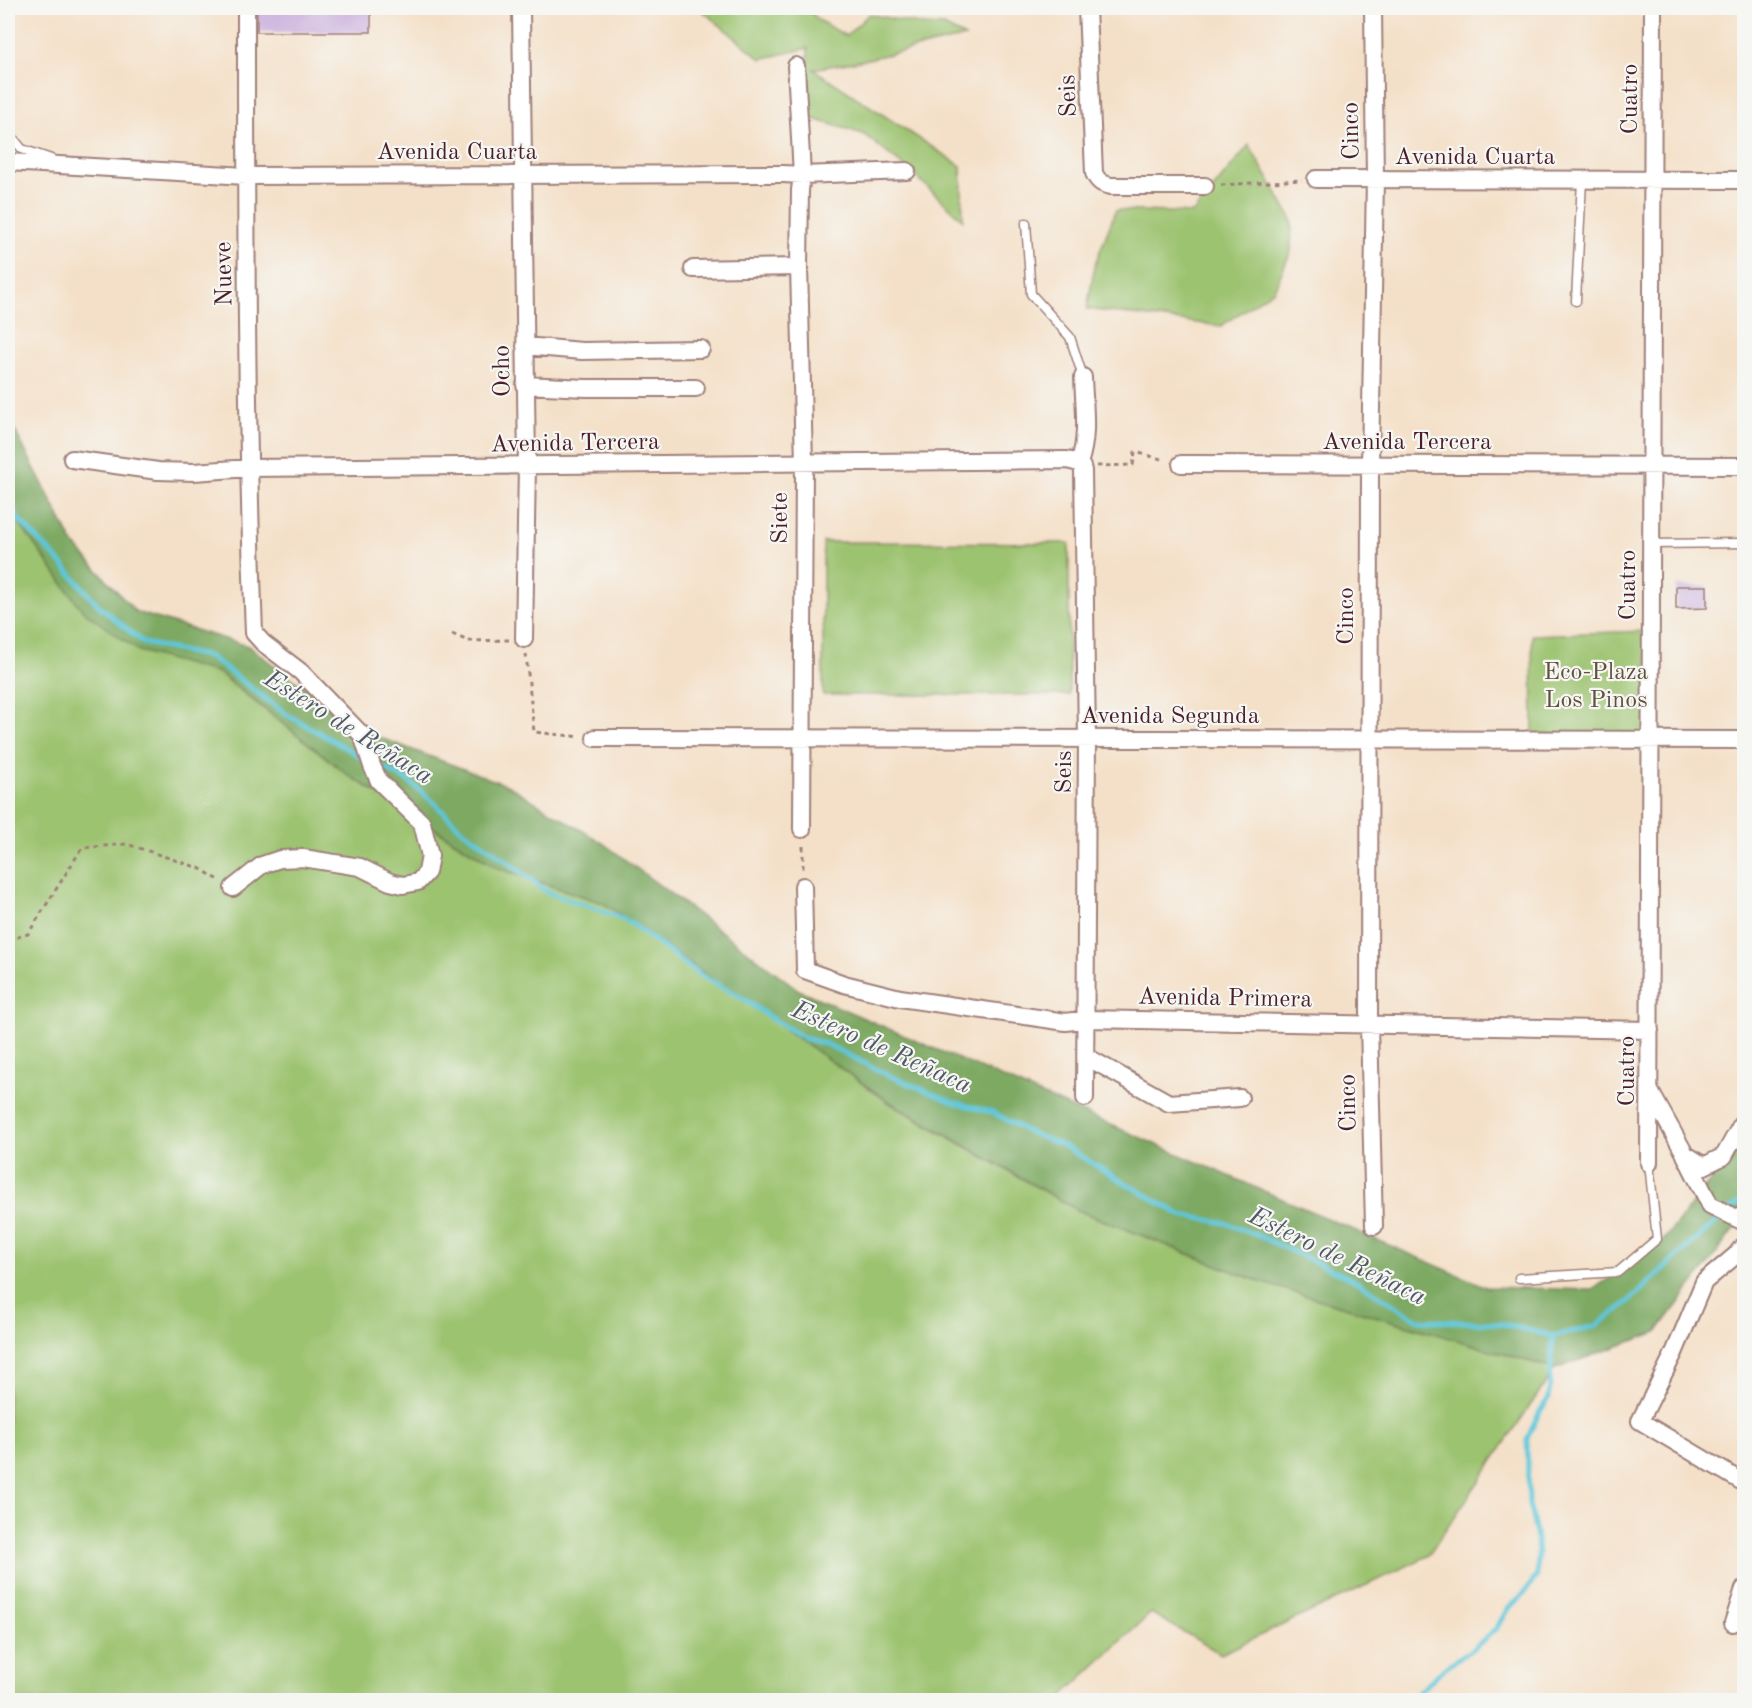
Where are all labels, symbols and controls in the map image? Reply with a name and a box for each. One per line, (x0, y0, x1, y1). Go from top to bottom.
street label: Cuatro (1619, 64, 1643, 134)
street label: Seis (1056, 74, 1082, 118)
street label: Cinco (1339, 102, 1365, 160)
street label: Avenida Cuarta (377, 141, 538, 165)
street label: Avenida Cuarta (1395, 146, 1556, 170)
street label: Nueve (212, 241, 238, 307)
street label: Ocho (491, 345, 515, 397)
street label: Avenida Tercera (490, 431, 660, 457)
street label: Avenida Tercera (1322, 431, 1492, 455)
street label: Siete (769, 492, 793, 544)
street label: Cuatro (1617, 550, 1641, 620)
street label: Cinco (1335, 587, 1359, 645)
park label: Eco-Plaza Los Pinos (1544, 661, 1649, 713)
water label: Estero de Reñaca (258, 665, 437, 790)
street label: Avenida Segunda (1081, 705, 1260, 729)
street label: Seis (1053, 751, 1077, 793)
street label: Avenida Primera (1138, 985, 1312, 1013)
water label: Estero de Reñaca (787, 996, 975, 1099)
street label: Cuatro (1616, 1036, 1640, 1106)
street label: Cinco (1336, 1074, 1362, 1132)
water label: Estero de Reñaca (1244, 1202, 1430, 1311)

